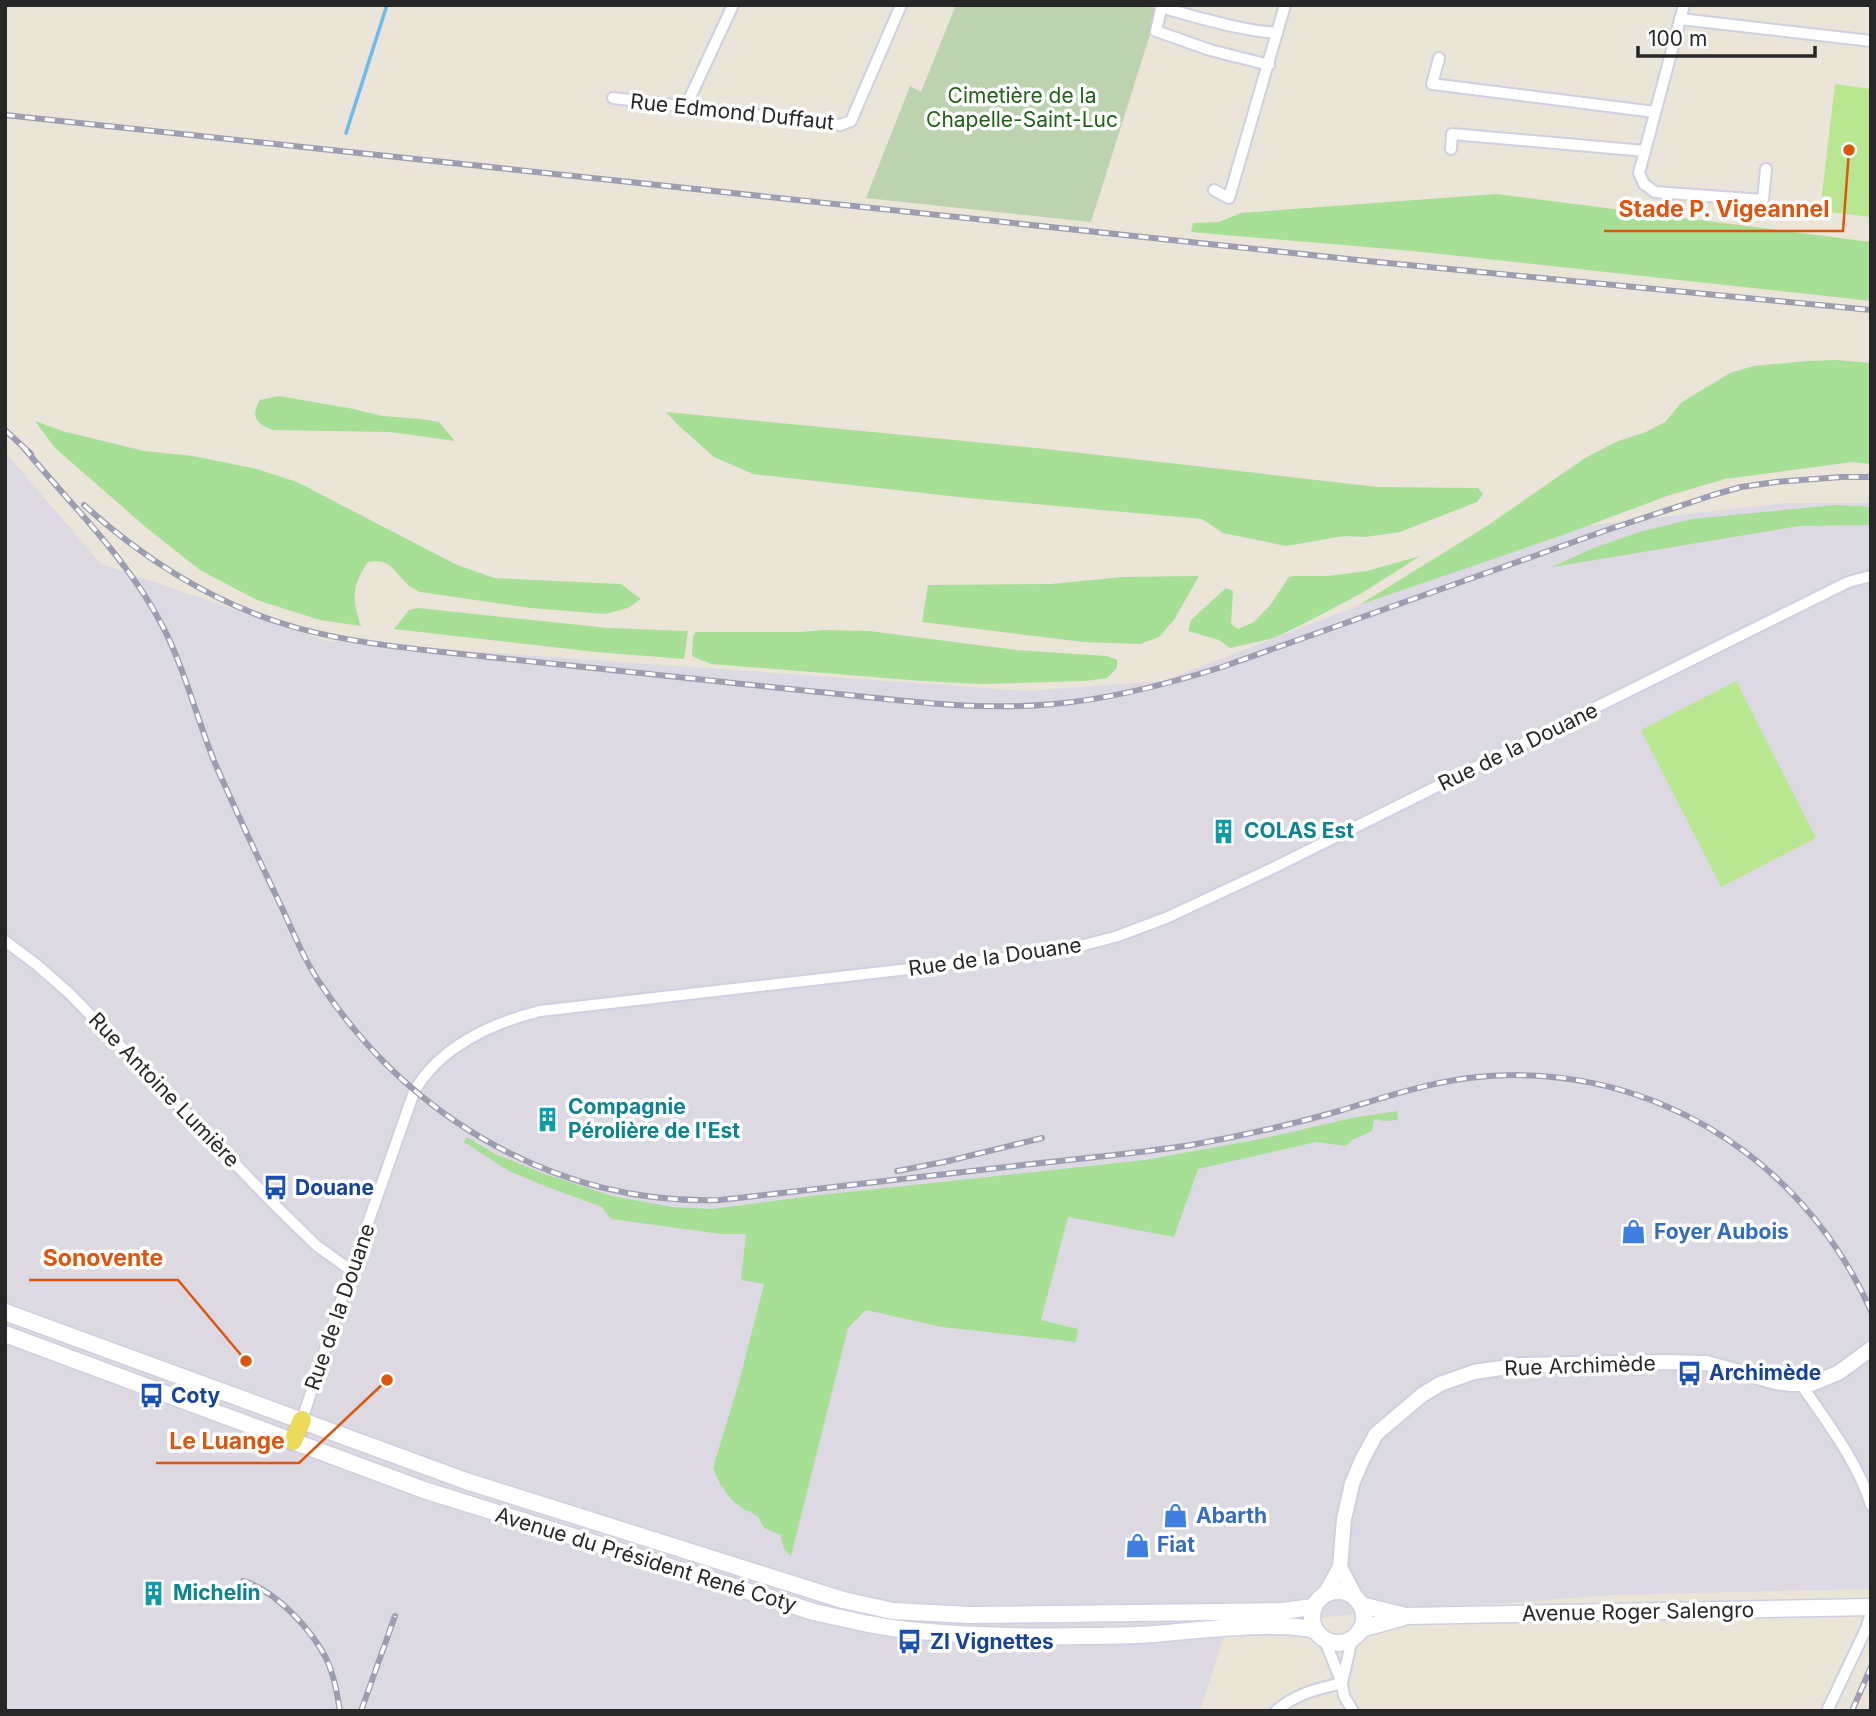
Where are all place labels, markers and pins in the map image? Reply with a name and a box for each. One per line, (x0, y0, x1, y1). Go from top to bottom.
callout: Stade P. Vigeannel (1604, 187, 1843, 231)
building icon: COLAS Est (1210, 817, 1238, 845)
place label: COLAS Est (1244, 818, 1354, 843)
place label: Compagnie Pérolière de l'Est (568, 1094, 740, 1143)
building icon: Compagnie Pérolière de l'Est (534, 1105, 562, 1133)
bus stop icon: Douane (261, 1174, 289, 1202)
place label: Douane (295, 1175, 374, 1200)
shop icon: Foyer Aubois (1620, 1218, 1648, 1246)
place label: Foyer Aubois (1654, 1219, 1789, 1244)
callout: Sonovente (29, 1236, 178, 1280)
bus stop icon: Archimède (1675, 1359, 1703, 1387)
place label: Archimède (1709, 1360, 1821, 1385)
bus stop icon: Coty (137, 1382, 165, 1410)
place label: Coty (171, 1383, 221, 1408)
callout: Le Luange (156, 1419, 299, 1463)
shop icon: Abarth (1162, 1502, 1190, 1530)
place label: Abarth (1196, 1503, 1267, 1528)
shop icon: Fiat (1123, 1531, 1151, 1559)
place label: Fiat (1157, 1532, 1195, 1557)
building icon: Michelin (139, 1579, 167, 1607)
place label: Michelin (173, 1580, 261, 1605)
bus stop icon: ZI Vignettes (896, 1628, 924, 1656)
place label: ZI Vignettes (930, 1629, 1054, 1654)

